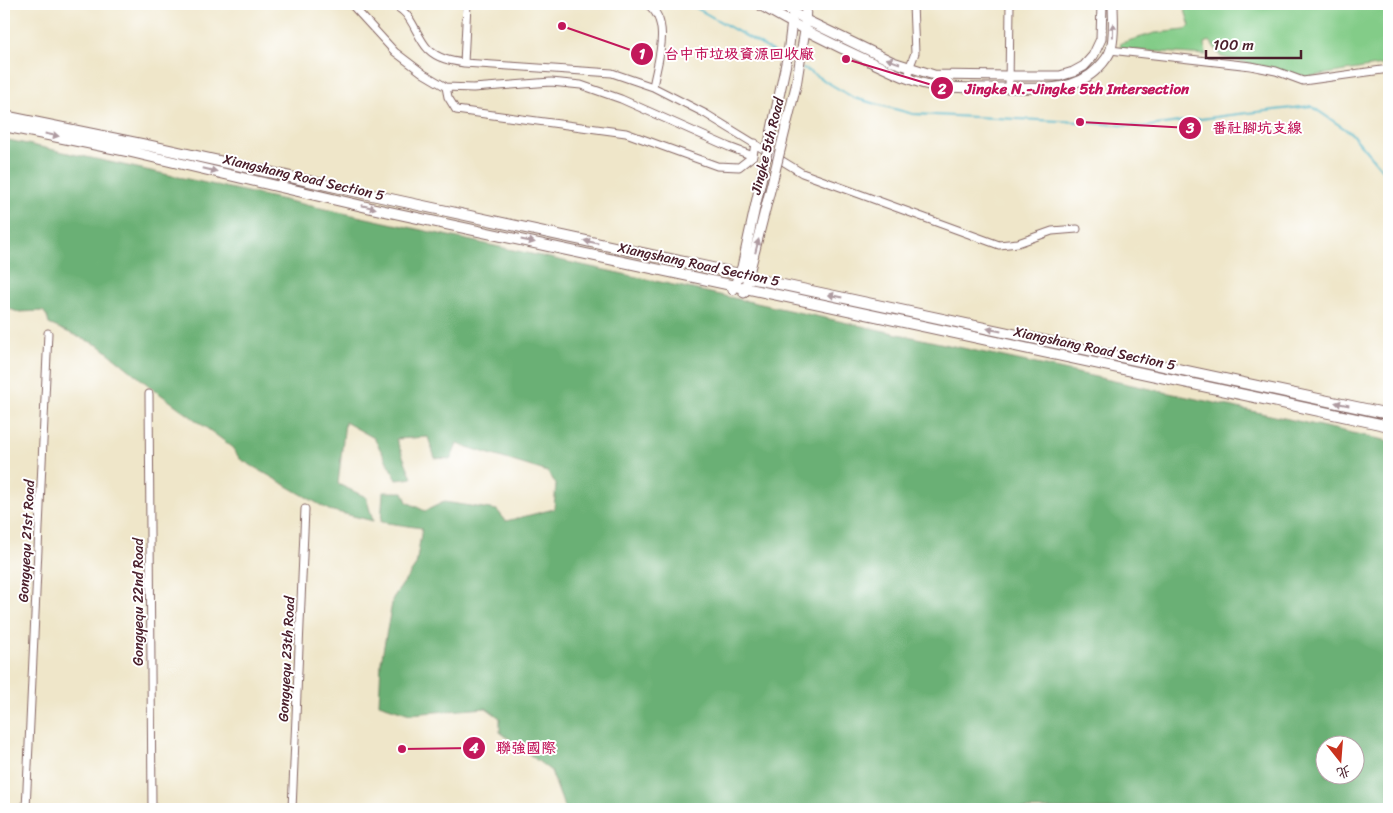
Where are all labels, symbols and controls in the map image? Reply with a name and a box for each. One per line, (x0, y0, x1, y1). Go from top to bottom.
one-way arrow (1109, 22, 1117, 38)
scale bar (1206, 28, 1300, 60)
text: 100 m (1213, 32, 1254, 58)
callout: 台中市垃圾資源回收廠 (629, 39, 824, 69)
text: 1 (639, 41, 646, 67)
text: 台中市垃圾資源回收廠 (664, 41, 814, 67)
one-way arrow (885, 57, 900, 65)
callout: Jingke N.-Jingke 5th Intersection (930, 73, 1199, 103)
text: 2 (937, 76, 947, 102)
text: Jingke N.-Jingke 5th Intersection (964, 76, 1190, 102)
street label: Jingke 5th Road (743, 94, 792, 198)
callout: 番社腳坑支線 (1177, 113, 1312, 143)
text: 3 (1185, 115, 1195, 141)
text: 番社腳坑支線 (1212, 115, 1302, 141)
one-way arrow (44, 131, 60, 139)
street label: Xiangshang Road Section 5 (220, 147, 387, 208)
one-way arrow (203, 166, 218, 174)
one-way arrow (361, 203, 376, 211)
street label: Xiangshang Road Section 5 (615, 235, 783, 294)
one-way arrow (520, 237, 536, 245)
one-way arrow (584, 238, 599, 246)
one-way arrow (753, 238, 761, 253)
one-way arrow (828, 292, 843, 300)
street label: Xiangshang Road Section 5 (1011, 319, 1179, 378)
one-way arrow (987, 326, 1002, 334)
one-way arrow (1333, 399, 1349, 407)
street label: Gongyequ 21st Road (11, 478, 42, 603)
street label: Gongyequ 22nd Road (126, 537, 151, 666)
street label: Gongyequ 23th Road (271, 594, 302, 722)
callout: 聯強國際 (461, 733, 566, 763)
text: 4 (468, 735, 479, 761)
text: 聯強國際 (496, 735, 556, 761)
north arrow (1316, 736, 1366, 786)
text: 北 (1333, 758, 1354, 786)

